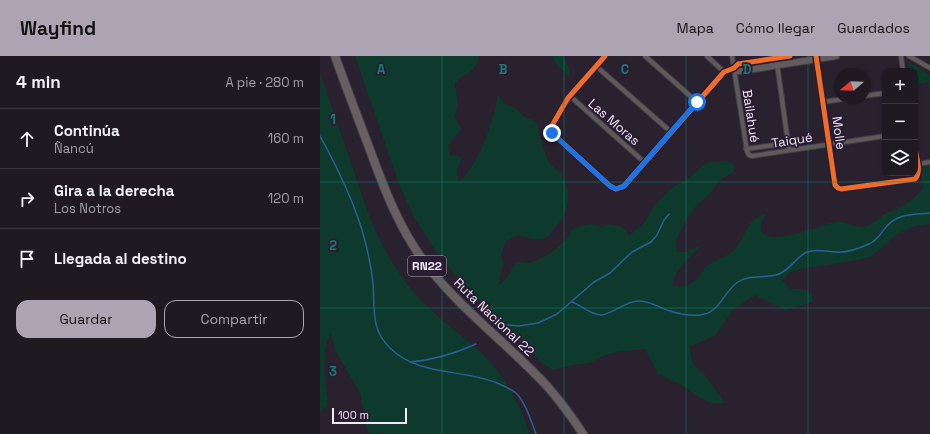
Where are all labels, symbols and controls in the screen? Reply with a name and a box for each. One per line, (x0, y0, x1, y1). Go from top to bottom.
text: Wayfind (20, 16, 96, 41)
text: Mapa (677, 19, 714, 37)
text: Cómo llegar (736, 19, 815, 37)
text: Guardados (837, 19, 910, 37)
text: A (377, 61, 386, 78)
text: B (499, 61, 508, 78)
text: C (621, 61, 629, 78)
text: D (743, 61, 752, 78)
north arrow (834, 68, 870, 104)
map controls (882, 68, 918, 176)
button: + (882, 68, 918, 104)
text: 4 min (16, 71, 61, 93)
text: A pie · 280 m (225, 74, 304, 91)
street label: Bailahué (738, 88, 764, 144)
route start (688, 93, 706, 111)
street label: Las Moras (585, 95, 643, 149)
button: − (882, 104, 918, 140)
text: 1 (330, 111, 336, 128)
street label: Molle (828, 115, 850, 151)
text: Continúa (54, 121, 120, 140)
route end (543, 124, 561, 142)
icon: ahead (16, 128, 38, 150)
street label: Taiqué (770, 128, 814, 152)
text: 160 m (268, 130, 304, 147)
text: Ñancú (54, 140, 94, 157)
button: layers (882, 140, 918, 176)
text: Gira a la derecha (54, 181, 174, 200)
icon: right (16, 188, 38, 210)
text: 120 m (268, 190, 304, 207)
text: Los Notros (54, 200, 121, 217)
text: 2 (329, 237, 337, 254)
icon: arrive (16, 248, 38, 270)
text: Llegada al destino (54, 249, 187, 268)
road number: RN22 (408, 256, 446, 276)
street label: Ruta Nacional 22 (450, 274, 538, 360)
button: Guardar (16, 300, 156, 338)
button: Compartir (164, 300, 304, 338)
text: 3 (329, 363, 337, 380)
scale bar (332, 406, 407, 425)
text: 100 m (338, 408, 369, 422)

